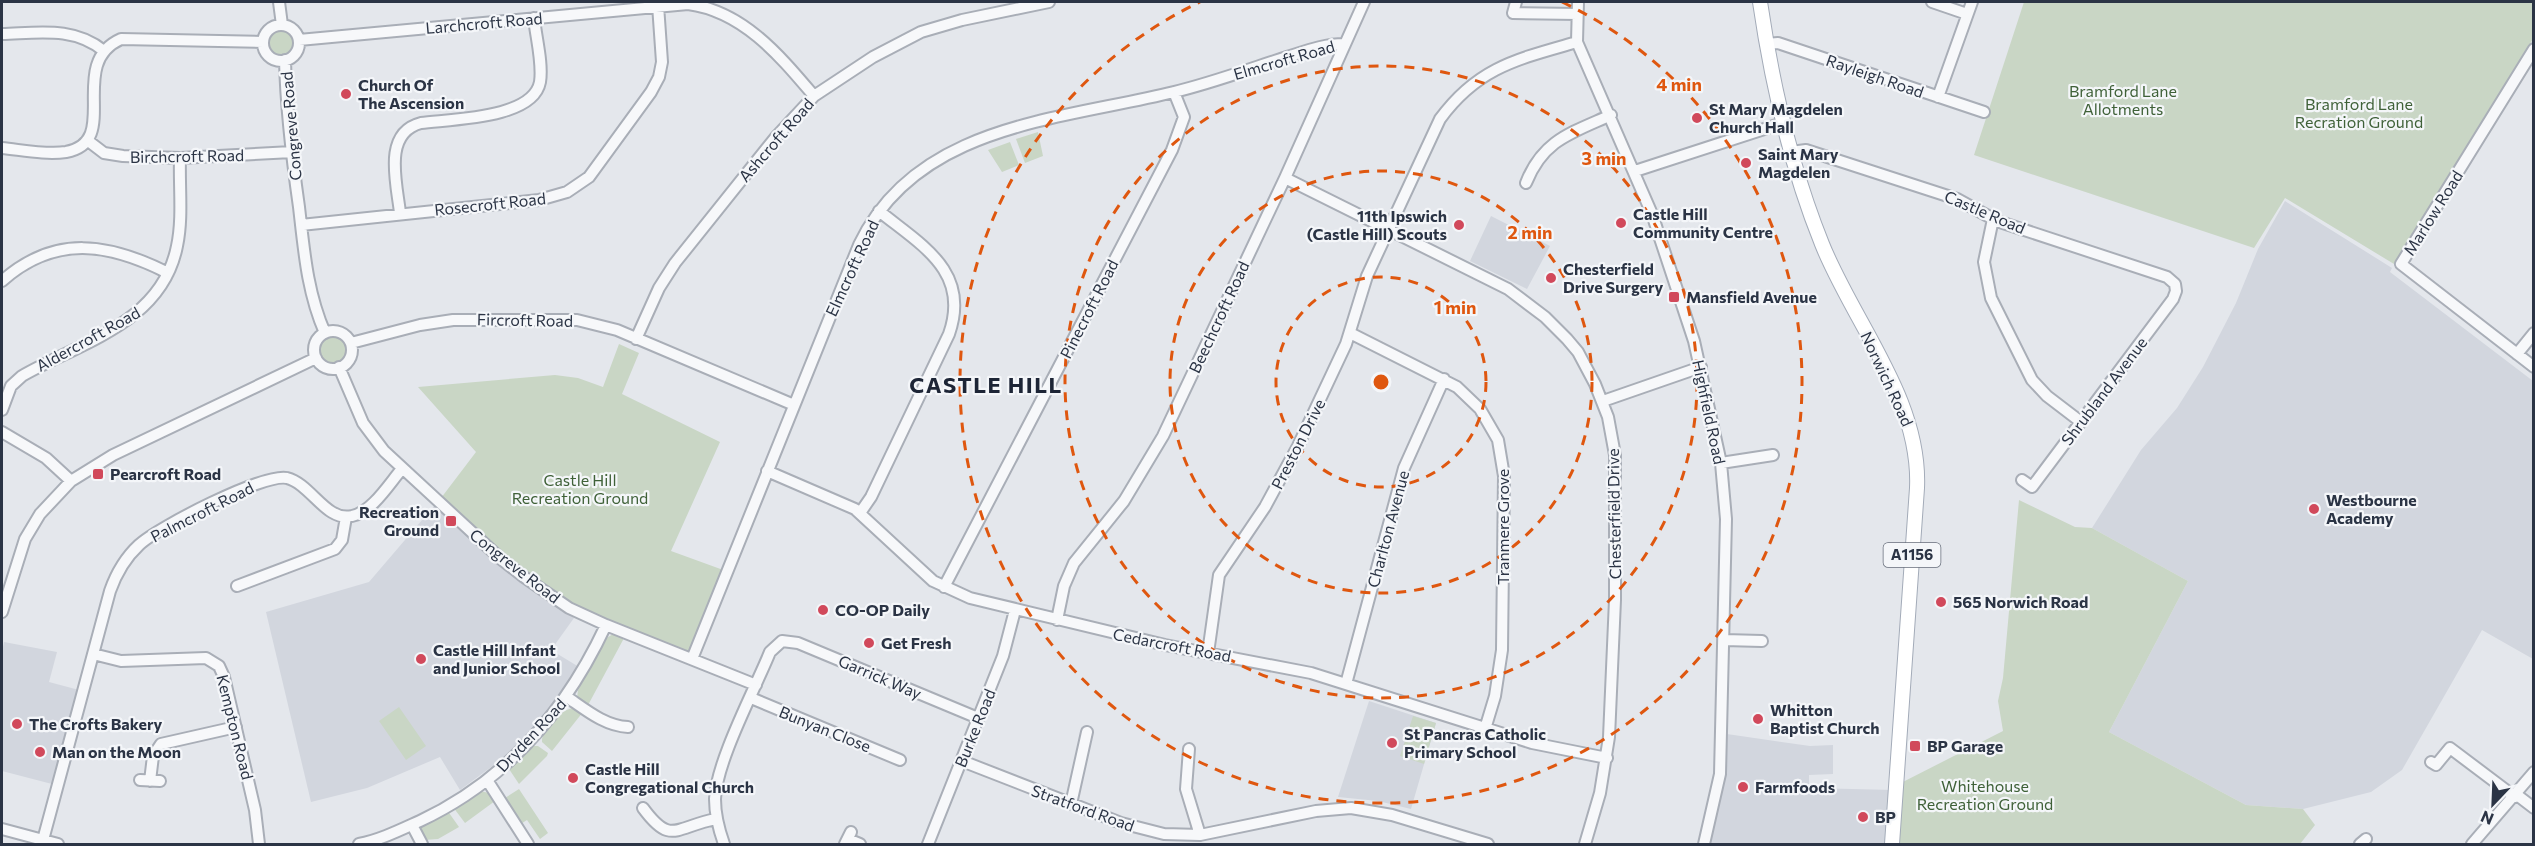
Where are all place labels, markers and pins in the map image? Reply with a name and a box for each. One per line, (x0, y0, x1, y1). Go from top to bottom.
place label: Church Of The Ascension (358, 75, 464, 112)
marker: Church Of The Ascension (339, 87, 353, 101)
place label: St Mary Magdelen Church Hall (1709, 99, 1843, 136)
marker: St Mary Magdelen Church Hall (1690, 111, 1704, 125)
place label: Saint Mary Magdelen (1758, 144, 1839, 181)
marker: Saint Mary Magdelen (1739, 156, 1753, 170)
place label: Castle Hill Community Centre (1633, 204, 1773, 241)
place label: 11th Ipswich (Castle Hill) Scouts (1307, 206, 1447, 243)
marker: Castle Hill Community Centre (1614, 216, 1628, 230)
marker: 11th Ipswich (Castle Hill) Scouts (1452, 218, 1466, 232)
place label: Chesterfield Drive Surgery (1563, 259, 1664, 296)
marker: Chesterfield Drive Surgery (1544, 271, 1558, 285)
place label: Mansfield Avenue (1686, 287, 1817, 306)
marker: Mansfield Avenue (1667, 290, 1681, 304)
centre of rings (1371, 372, 1391, 392)
place label: Pearcroft Road (110, 464, 221, 483)
marker: Pearcroft Road (91, 467, 105, 481)
place label: Westbourne Academy (2326, 490, 2417, 527)
place label: Recreation Ground (359, 502, 439, 539)
marker: Westbourne Academy (2307, 502, 2321, 516)
marker: Recreation Ground (444, 514, 458, 528)
place label: 565 Norwich Road (1953, 592, 2088, 611)
marker: 565 Norwich Road (1934, 595, 1948, 609)
place label: CO-OP Daily (835, 600, 930, 619)
marker: CO-OP Daily (816, 603, 830, 617)
place label: Get Fresh (881, 633, 951, 652)
marker: Get Fresh (862, 636, 876, 650)
place label: Castle Hill Infant and Junior School (433, 640, 560, 677)
marker: Castle Hill Infant and Junior School (414, 652, 428, 666)
place label: Whitton Baptist Church (1770, 700, 1880, 737)
marker: Whitton Baptist Church (1751, 712, 1765, 726)
place label: The Crofts Bakery (29, 714, 163, 733)
marker: The Crofts Bakery (10, 717, 24, 731)
place label: St Pancras Catholic Primary School (1404, 724, 1546, 761)
marker: St Pancras Catholic Primary School (1385, 736, 1399, 750)
place label: BP Garage (1927, 736, 2003, 755)
marker: BP Garage (1908, 739, 1922, 753)
place label: Man on the Moon (52, 742, 181, 761)
marker: Man on the Moon (33, 745, 47, 759)
place label: Castle Hill Congregational Church (585, 759, 754, 796)
marker: Castle Hill Congregational Church (566, 771, 580, 785)
place label: Farmfoods (1755, 777, 1835, 796)
marker: Farmfoods (1736, 780, 1750, 794)
place label: BP (1875, 807, 1896, 826)
marker: BP (1856, 810, 1870, 824)

